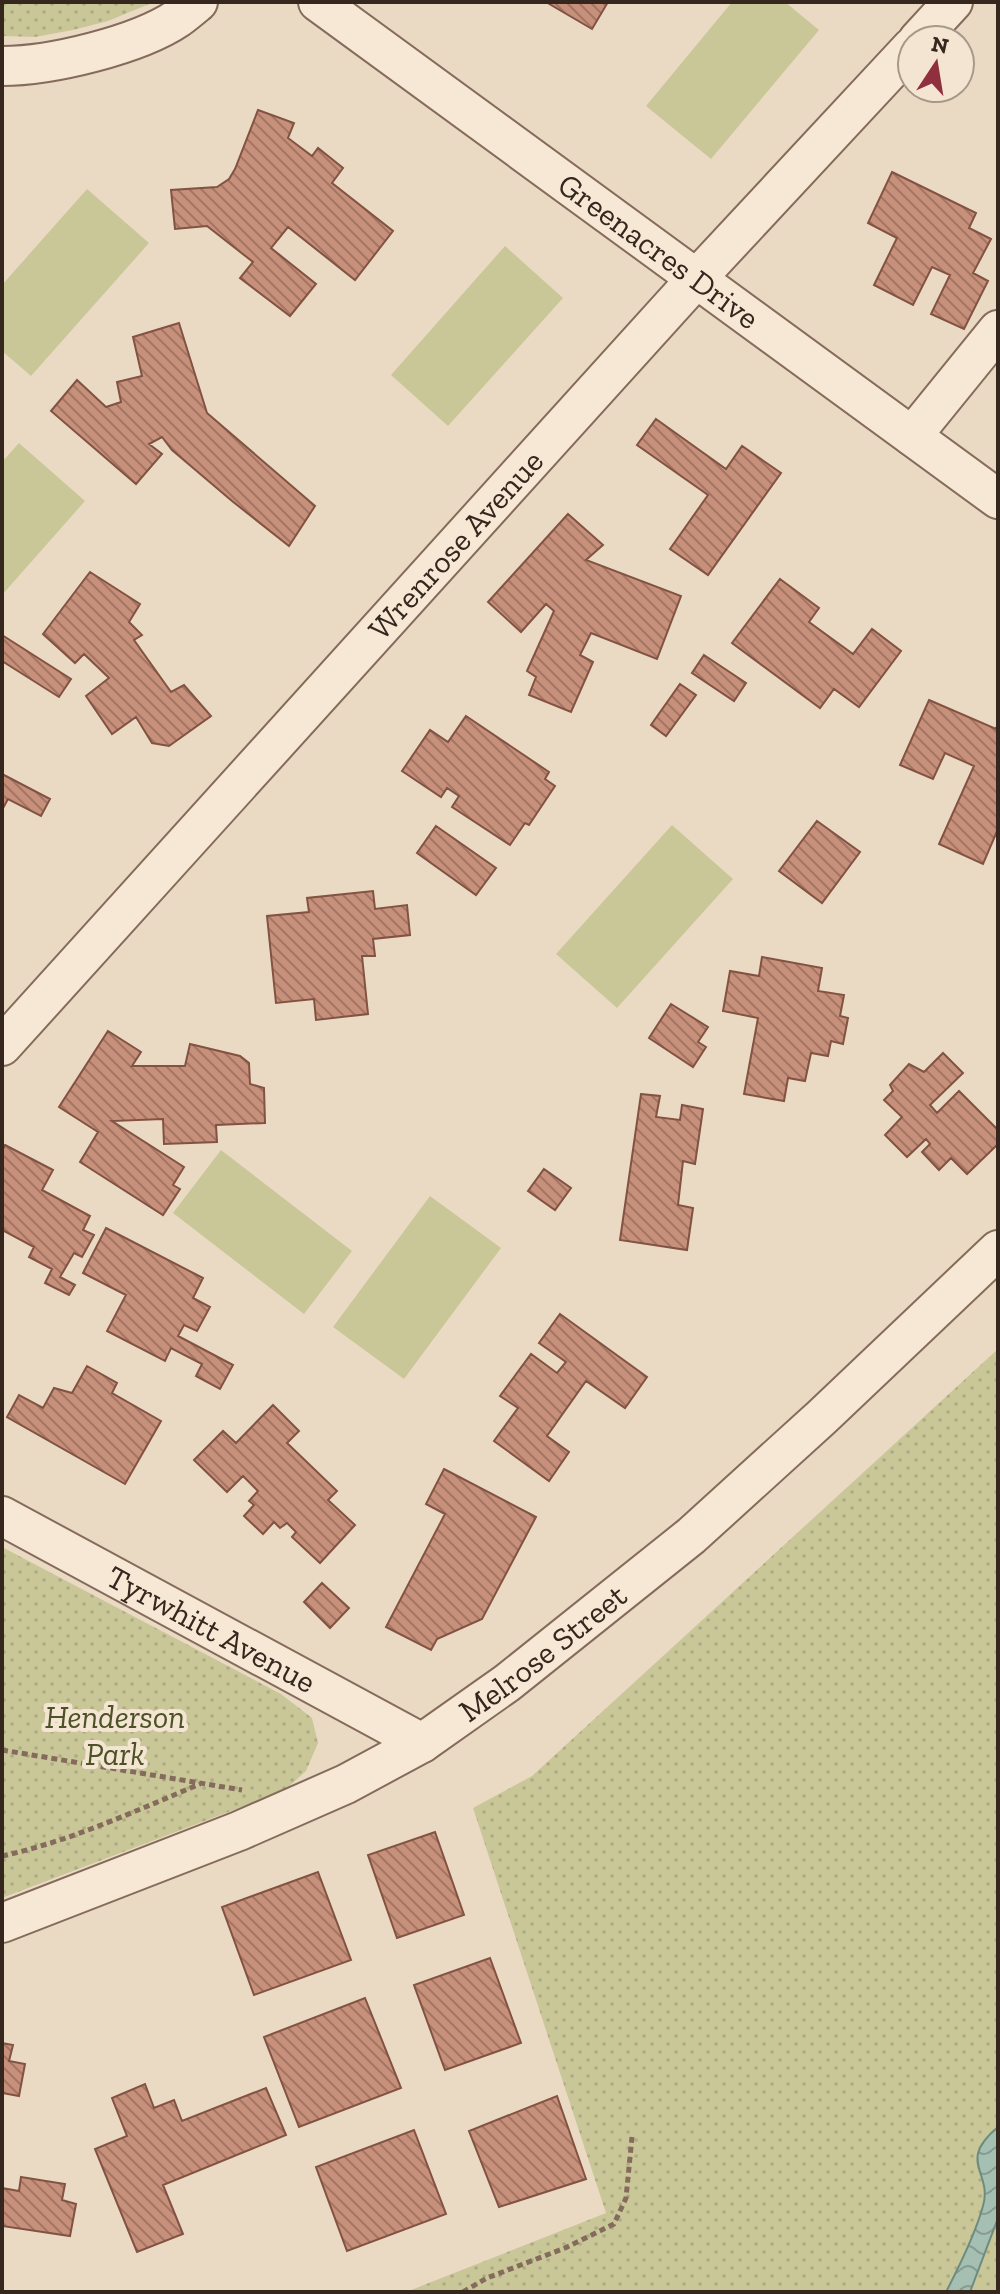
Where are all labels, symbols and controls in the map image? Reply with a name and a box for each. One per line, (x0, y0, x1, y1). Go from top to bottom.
north arrow (896, 24, 976, 104)
text: N (929, 30, 951, 60)
street label: Greenacres Drive (551, 165, 767, 337)
street label: Wrenrose Avenue (360, 442, 551, 647)
street label: Tyrwhitt Avenue (100, 1557, 322, 1701)
street label: Melrose Street (452, 1576, 634, 1730)
park label: Henderson Park (45, 1698, 185, 1773)

